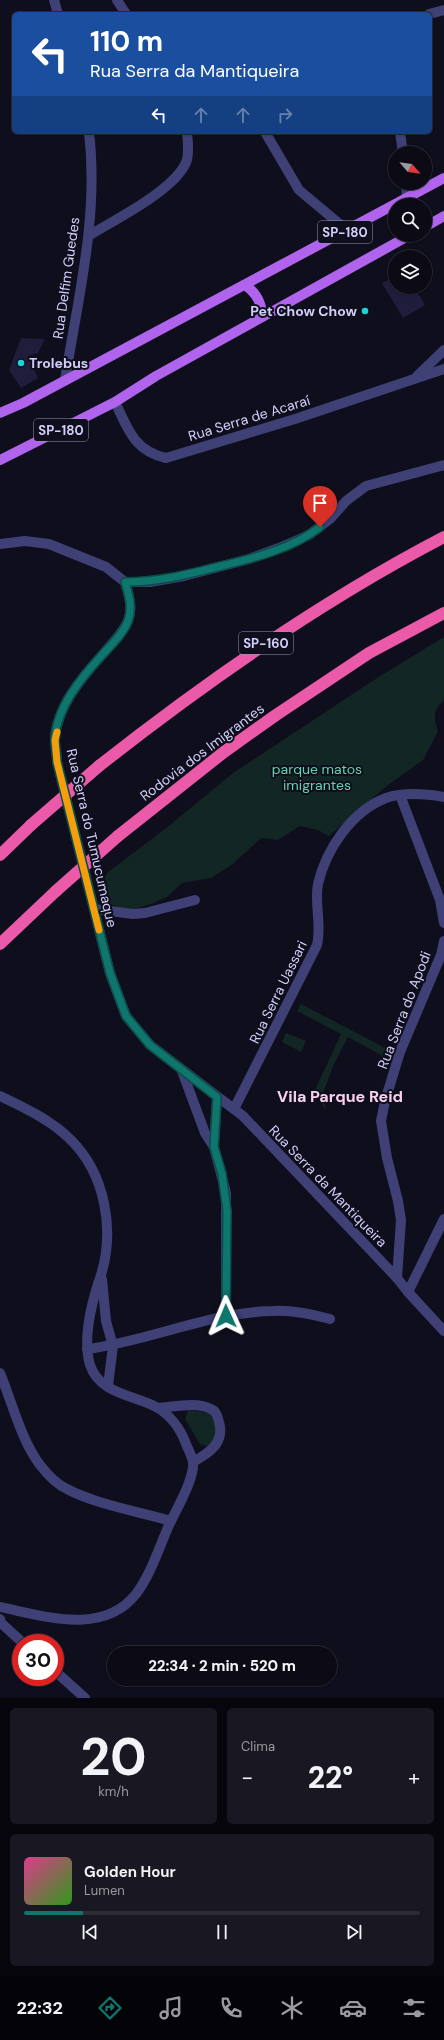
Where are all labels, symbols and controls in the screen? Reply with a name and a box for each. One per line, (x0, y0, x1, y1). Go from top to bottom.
text: 110 m (90, 23, 163, 60)
icon: left (24, 28, 76, 80)
text: Rua Serra da Mantiqueira (90, 59, 299, 83)
icon: left (148, 104, 170, 126)
icon: ahead (190, 104, 212, 126)
icon: ahead (232, 104, 254, 126)
icon: right (274, 104, 296, 126)
north arrow (388, 146, 432, 190)
map controls (388, 146, 432, 294)
button: search (388, 198, 432, 242)
street label: Rua Delfim Guedes (49, 216, 83, 340)
road number: SP-180 (318, 221, 372, 243)
button: layers (388, 250, 432, 294)
place label: Pet Chow Chow (250, 302, 358, 320)
marker: Pet Chow Chow (360, 306, 370, 316)
place label: Trolebus (29, 354, 88, 372)
marker: Trolebus (16, 358, 26, 368)
street label: Rua Serra de Acaraí (186, 391, 313, 445)
road number: SP-180 (34, 419, 88, 441)
pin (303, 486, 337, 527)
icon: arrive (309, 492, 331, 514)
road number: SP-160 (239, 632, 293, 654)
street label: Rodovia dos Imigrantes (136, 699, 268, 805)
street label: Rua Serra do Tumucumaque (63, 747, 121, 929)
park label: parque matos imigrantes (272, 760, 362, 794)
street label: Rua Serra Uassari (245, 938, 311, 1046)
street label: Rua Serra do Apodi (373, 949, 435, 1071)
district label: Vila Parque Reid (277, 1086, 403, 1107)
street label: Rua Serra da Mantiqueira (265, 1121, 391, 1251)
position arrow (205, 1295, 247, 1337)
speed limit sign: 30 (12, 1634, 64, 1686)
text: 22:34 · 2 min · 520 m (148, 1656, 296, 1676)
text: 20 (80, 1723, 147, 1791)
text: Clima (241, 1738, 275, 1755)
text: 22° (308, 1758, 353, 1797)
text: − (241, 1763, 253, 1792)
text: + (408, 1763, 420, 1792)
text: km/h (98, 1783, 129, 1800)
text: Golden Hour (84, 1862, 176, 1882)
text: Lumen (84, 1882, 125, 1899)
icon: previous (79, 1921, 101, 1943)
icon: pause (211, 1921, 233, 1943)
icon: next (343, 1921, 365, 1943)
icon: directions (96, 1994, 124, 2022)
icon: music (157, 1994, 185, 2022)
icon: phone (217, 1994, 245, 2022)
icon: climate (278, 1994, 306, 2022)
icon: car (339, 1994, 367, 2022)
icon: filters (400, 1994, 428, 2022)
text: 22:32 (16, 1996, 63, 2020)

